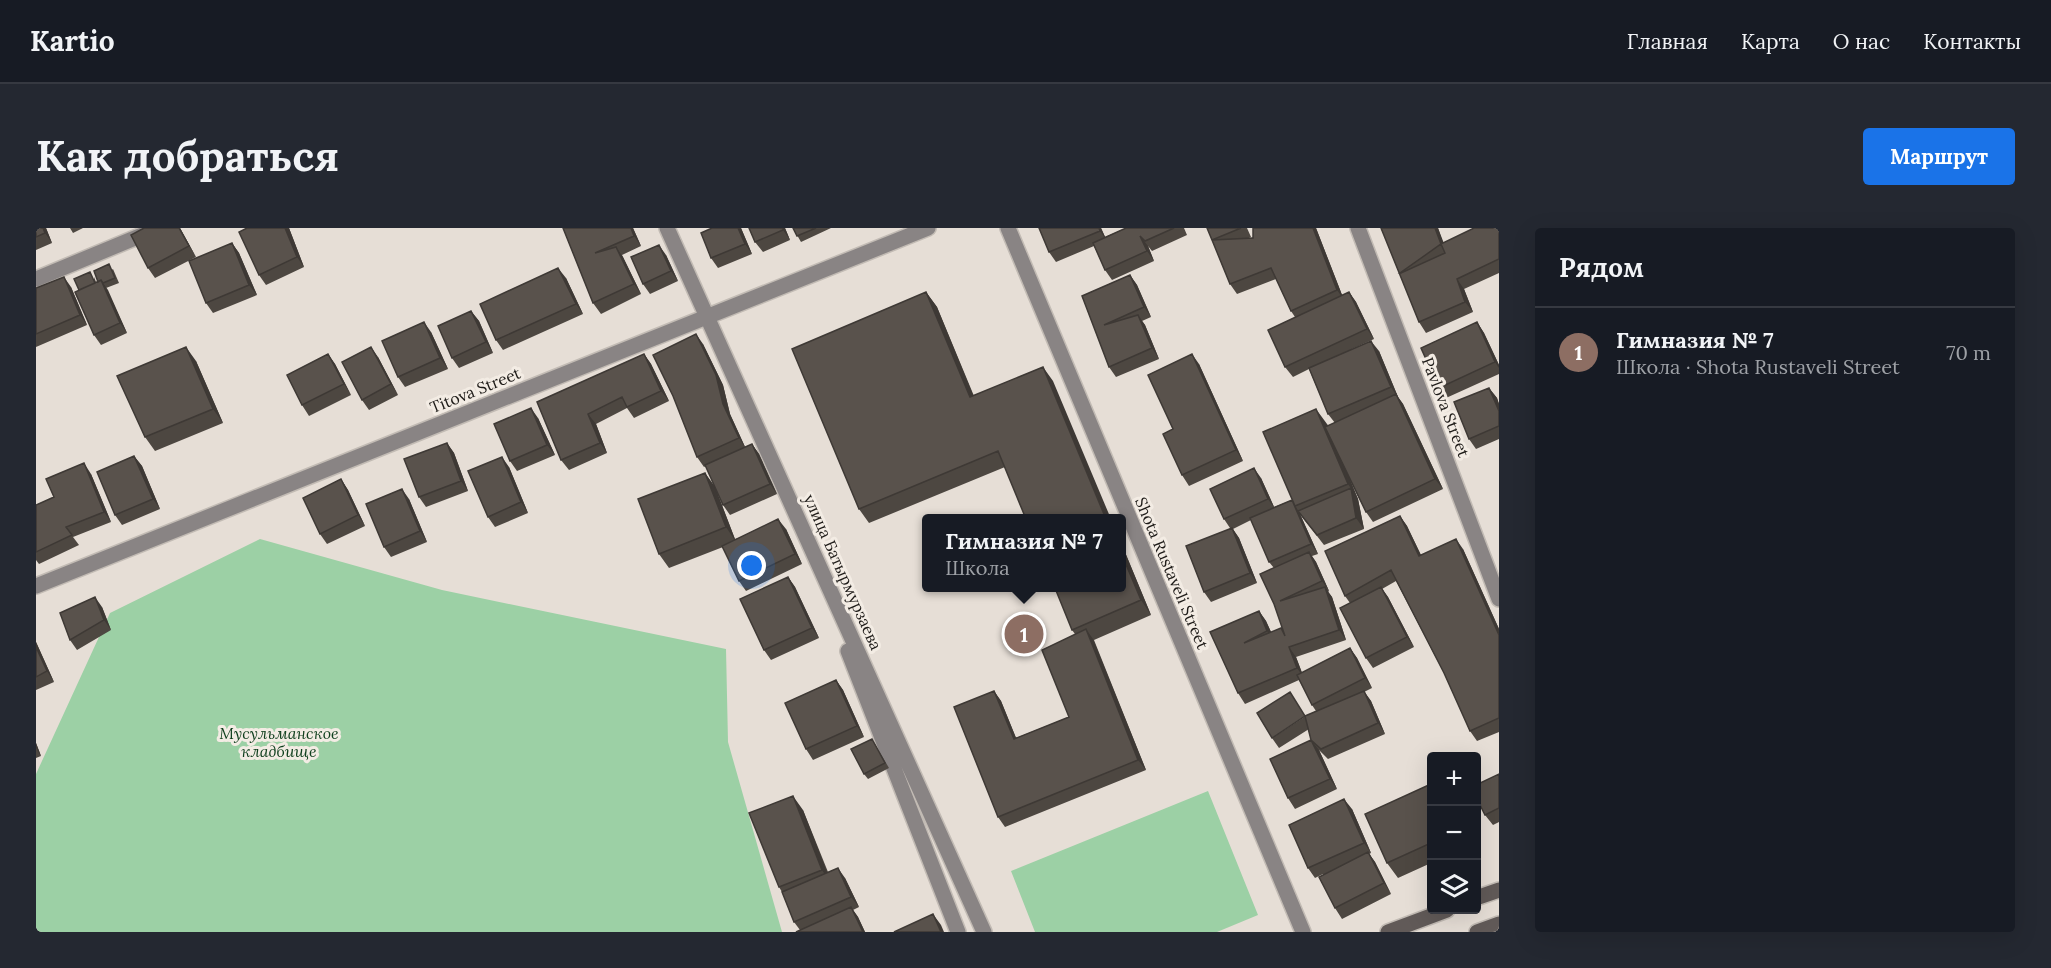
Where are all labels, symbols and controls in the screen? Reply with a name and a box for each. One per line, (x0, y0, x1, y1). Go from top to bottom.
text: Kartio (30, 23, 114, 59)
text: Главная (1627, 28, 1708, 55)
text: Карта (1741, 28, 1800, 55)
text: О нас (1833, 28, 1890, 55)
text: Контакты (1923, 28, 2021, 55)
button: Маршрут (1863, 128, 2015, 185)
text: Как добраться (36, 129, 339, 183)
text: Рядом (1559, 251, 1644, 284)
text: Гимназия № 7 (1616, 326, 1774, 354)
text: 1 (1574, 340, 1583, 365)
text: 70 m (1946, 340, 1991, 365)
street label: Pavlova Street (1418, 354, 1474, 460)
text: Школа · Shota Rustaveli Street (1616, 354, 1900, 379)
street label: Titova Street (427, 362, 524, 417)
street label: улица Батырмурзаева (800, 491, 886, 653)
street label: Shota Rustaveli Street (1131, 494, 1213, 653)
popup (922, 514, 1126, 592)
text: Гимназия № 7 (945, 527, 1103, 555)
your location (737, 551, 766, 580)
text: Школа (945, 555, 1010, 580)
pin: 1 (1004, 612, 1044, 656)
park label: Мусульманское кладбище (219, 723, 339, 761)
map controls (1427, 752, 1481, 914)
button: + (1427, 752, 1481, 806)
button: − (1427, 806, 1481, 860)
button: layers (1427, 860, 1481, 914)

